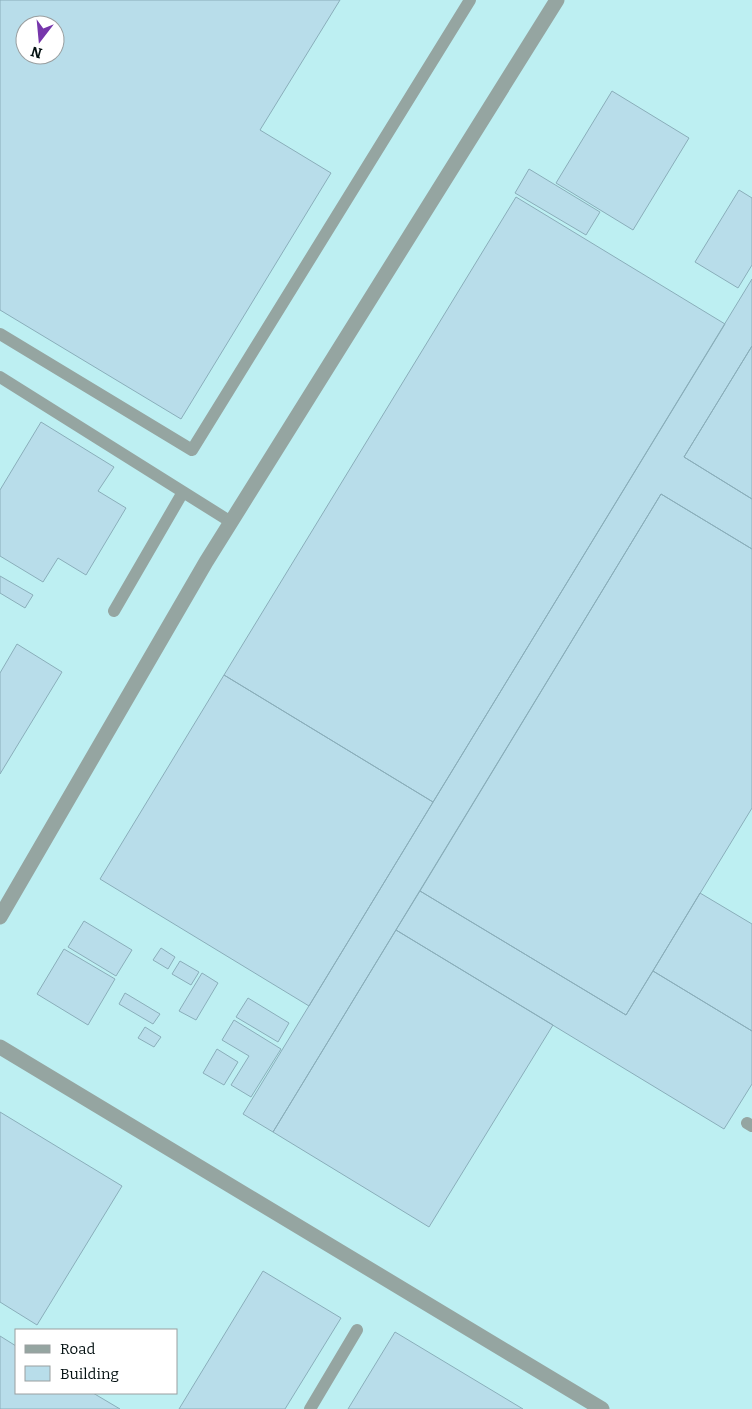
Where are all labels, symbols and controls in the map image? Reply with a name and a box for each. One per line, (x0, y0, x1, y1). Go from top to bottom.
north arrow (15, 15, 65, 65)
text: N (29, 42, 44, 62)
legend (15, 1329, 178, 1394)
text: Road (60, 1340, 95, 1358)
text: Building (60, 1365, 119, 1383)

